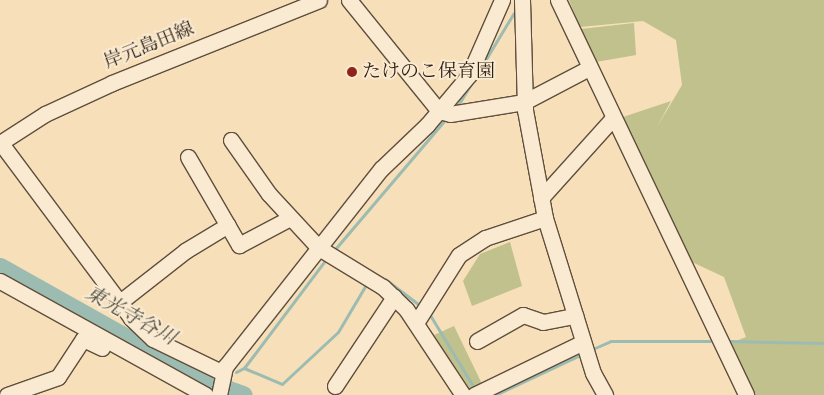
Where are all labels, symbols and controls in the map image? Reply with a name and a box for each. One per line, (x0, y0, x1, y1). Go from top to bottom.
street label: 岸元島田線 (101, 18, 197, 74)
place label: たけのこ保育園 (362, 61, 495, 83)
marker: たけのこ保育園 (346, 66, 358, 78)
water label: 東光寺谷川 (81, 280, 181, 350)

